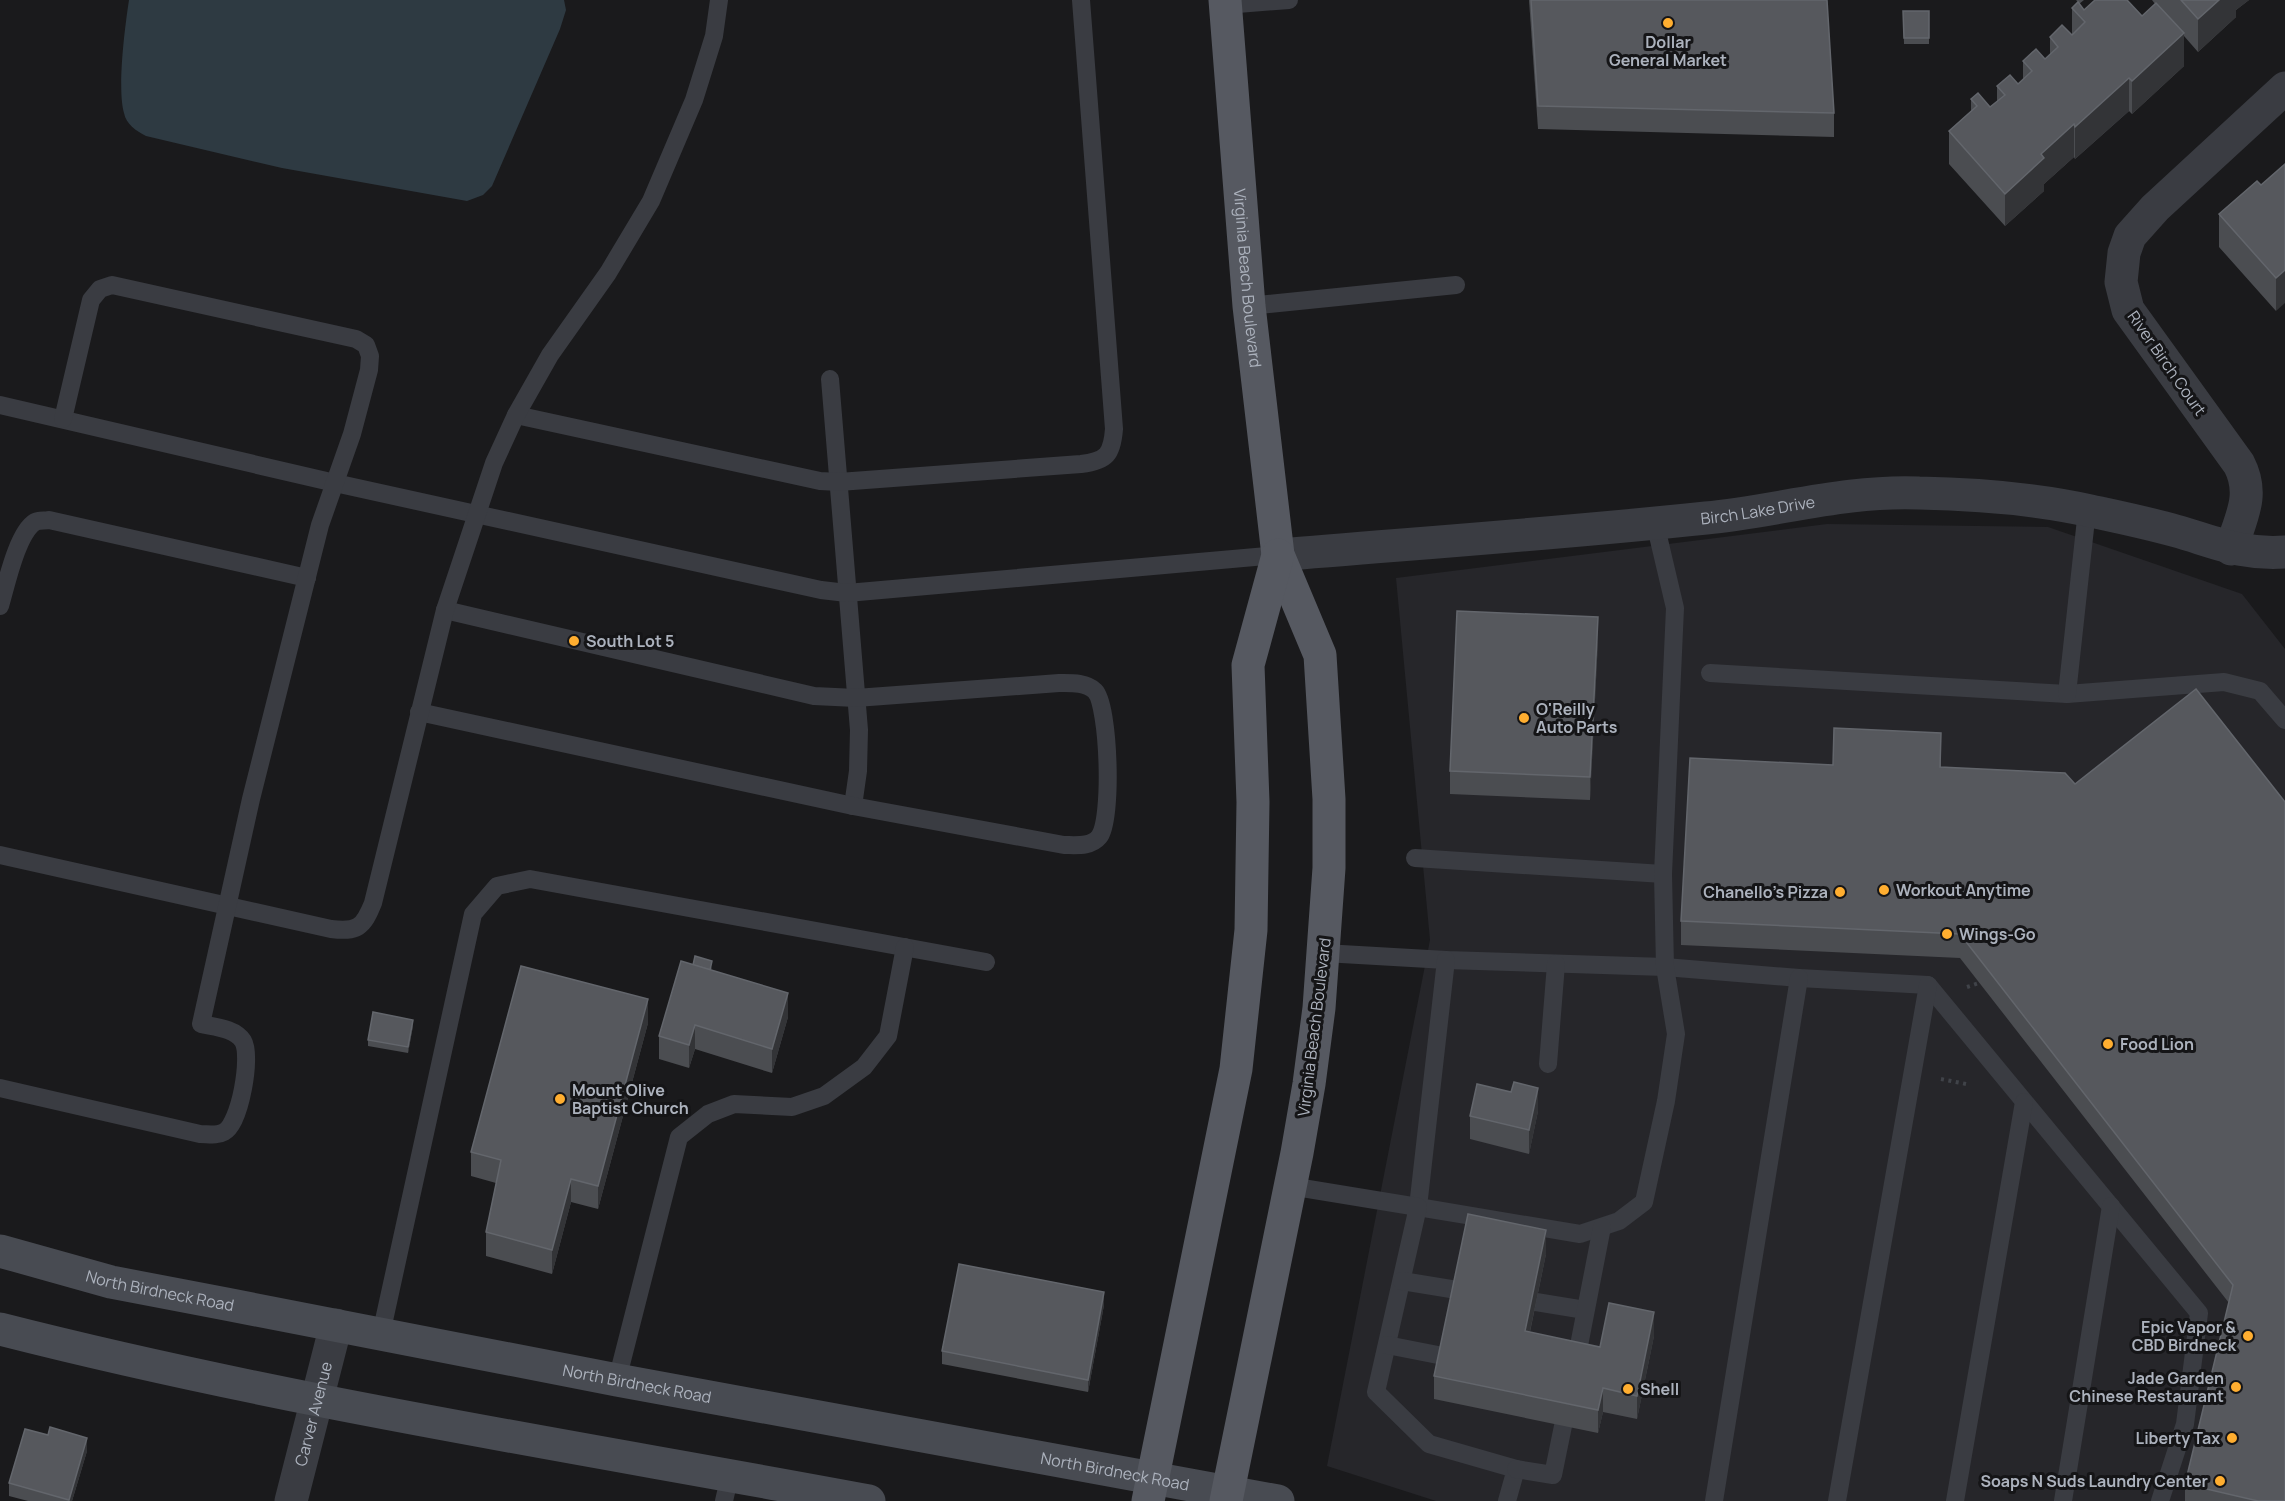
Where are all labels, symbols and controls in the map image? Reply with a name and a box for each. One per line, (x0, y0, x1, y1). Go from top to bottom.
marker: Dollar General Market (1661, 16, 1675, 30)
place label: Dollar General Market (1609, 31, 1727, 71)
street label: Virginia Beach Boulevard (1229, 188, 1267, 369)
street label: River Birch Court (2123, 306, 2211, 420)
street label: Birch Lake Drive (1699, 490, 1817, 530)
place label: South Lot 5 (586, 630, 674, 652)
marker: South Lot 5 (567, 634, 581, 648)
place label: O'Reilly Auto Parts (1536, 698, 1618, 738)
marker: O'Reilly Auto Parts (1517, 711, 1531, 725)
place label: Workout Anytime (1896, 879, 2031, 901)
place label: Chanello's Pizza (1703, 881, 1828, 903)
marker: Workout Anytime (1877, 883, 1891, 897)
marker: Chanello's Pizza (1833, 885, 1847, 899)
place label: Wings-Go (1959, 923, 2036, 945)
marker: Wings-Go (1940, 927, 1954, 941)
street label: Virginia Beach Boulevard (1292, 936, 1336, 1118)
place label: Food Lion (2120, 1033, 2194, 1055)
marker: Food Lion (2101, 1037, 2115, 1051)
place label: Mount Olive Baptist Church (572, 1079, 689, 1119)
marker: Mount Olive Baptist Church (553, 1092, 567, 1106)
street label: North Birdneck Road (83, 1265, 236, 1316)
place label: Epic Vapor & CBD Birdneck (2132, 1316, 2236, 1356)
marker: Epic Vapor & CBD Birdneck (2241, 1329, 2255, 1343)
street label: Carver Avenue (289, 1359, 337, 1468)
street label: North Birdneck Road (561, 1359, 713, 1408)
place label: Jade Garden Chinese Restaurant (2069, 1367, 2224, 1407)
place label: Shell (1640, 1378, 1679, 1400)
marker: Jade Garden Chinese Restaurant (2229, 1380, 2243, 1394)
marker: Shell (1621, 1382, 1635, 1396)
place label: Liberty Tax (2136, 1427, 2220, 1449)
marker: Liberty Tax (2225, 1431, 2239, 1445)
street label: North Birdneck Road (1039, 1447, 1191, 1496)
place label: Soaps N Suds Laundry Center (1980, 1470, 2208, 1492)
marker: Soaps N Suds Laundry Center (2213, 1474, 2227, 1488)

